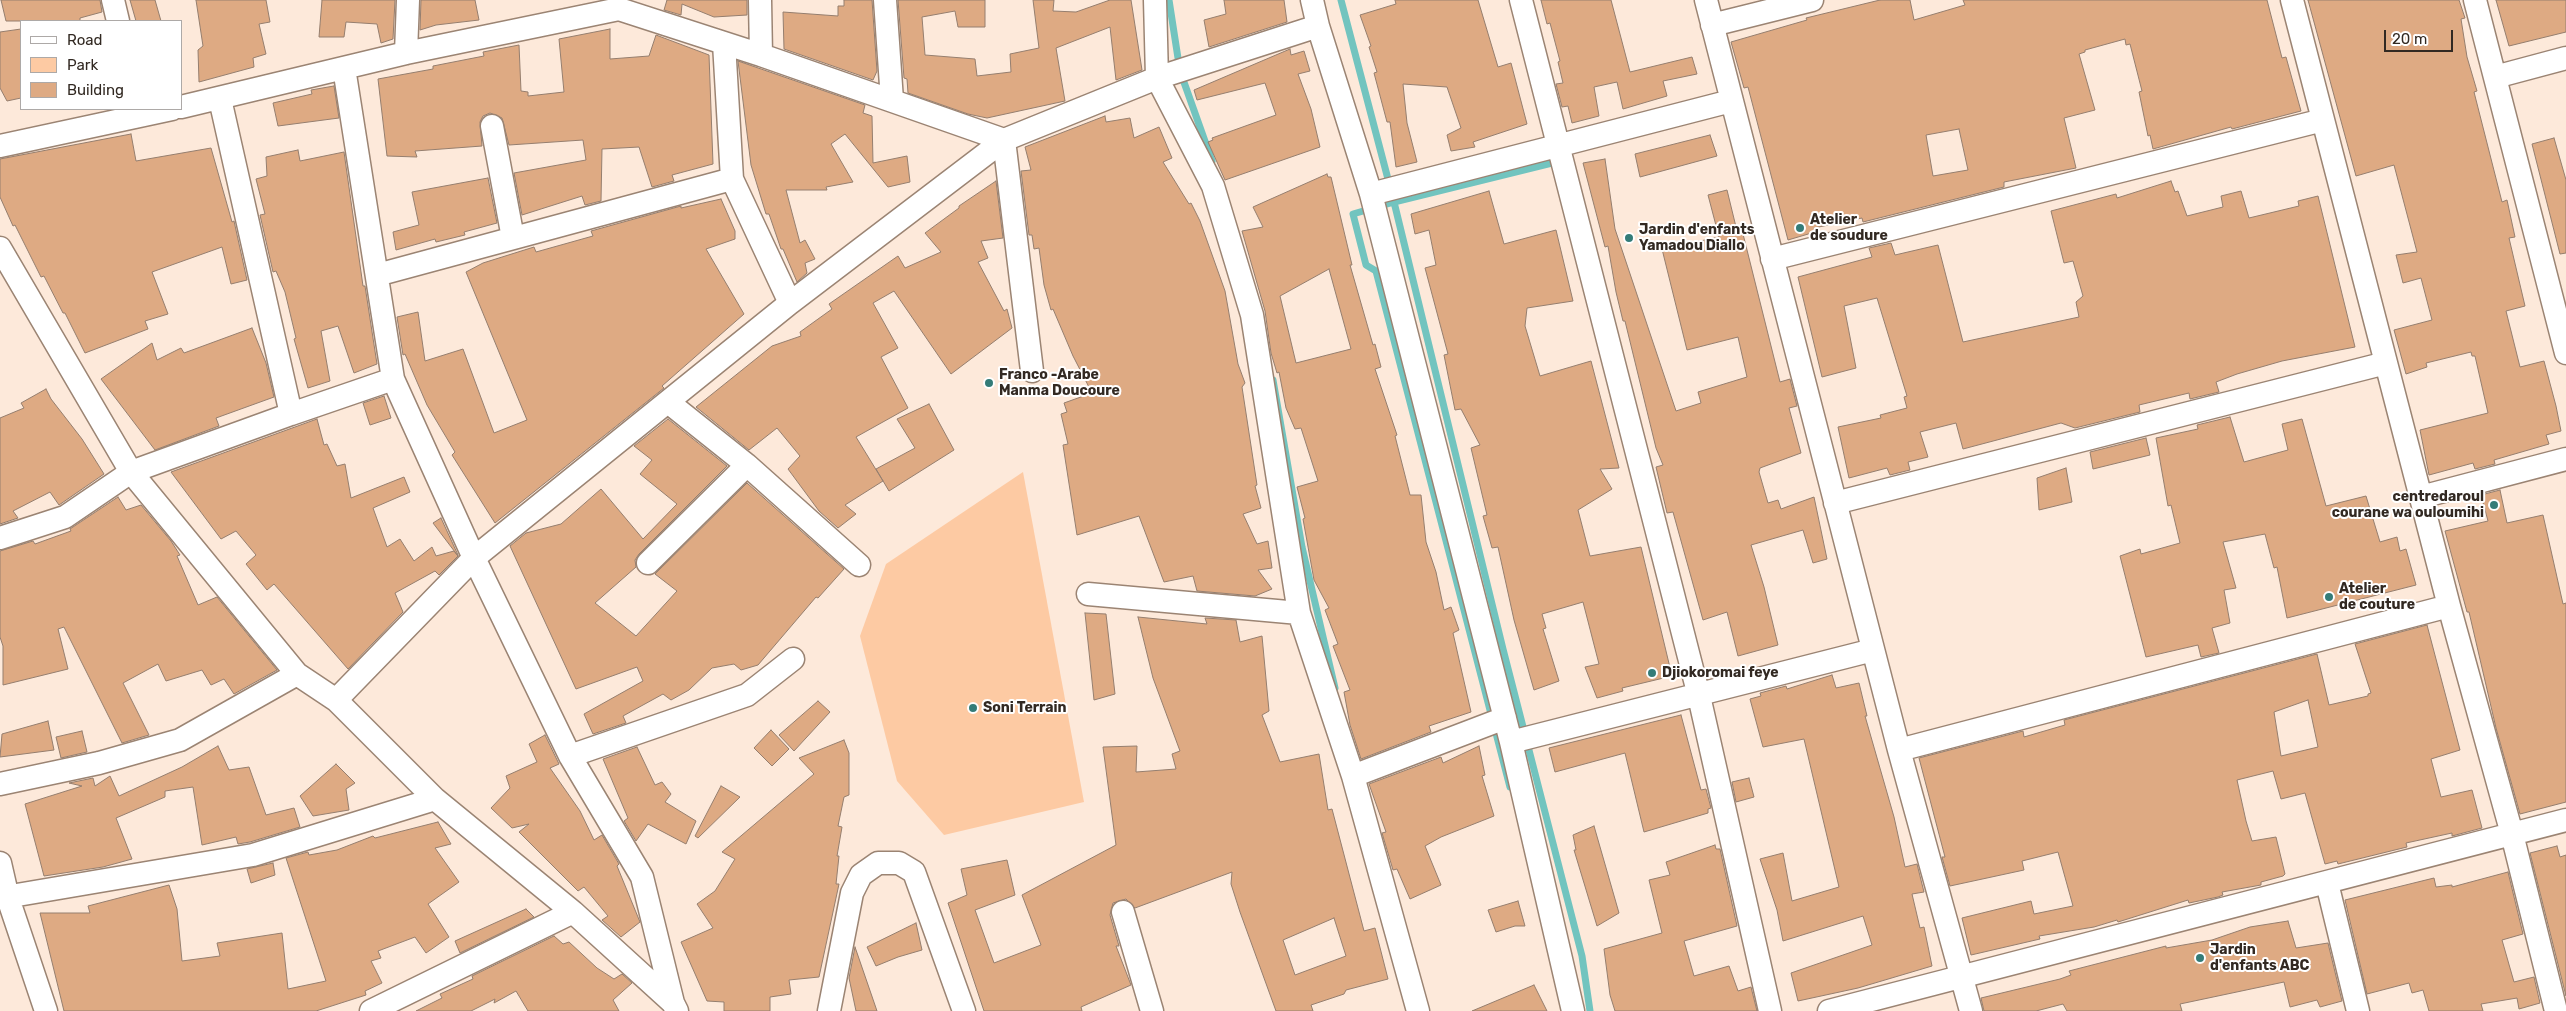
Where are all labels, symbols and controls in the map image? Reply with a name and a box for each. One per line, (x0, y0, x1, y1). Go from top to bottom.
legend (20, 20, 182, 110)
scale bar (2386, 20, 2455, 52)
text: 20 m (2392, 30, 2427, 48)
text: Road (67, 31, 103, 49)
text: Park (67, 56, 98, 74)
text: Building (67, 81, 124, 99)
place label: Atelier de soudure (1810, 212, 1888, 244)
place label: Jardin d'enfants Yamadou Diallo (1639, 222, 1754, 254)
marker: Atelier de soudure (1794, 222, 1806, 234)
marker: Jardin d'enfants Yamadou Diallo (1623, 232, 1635, 244)
place label: Franco -Arabe Manma Doucoure (999, 367, 1120, 400)
marker: Franco -Arabe Manma Doucoure (983, 377, 995, 389)
place label: centredaroul courane wa ouloumihi (2332, 489, 2484, 522)
marker: centredaroul courane wa ouloumihi (2488, 499, 2500, 511)
place label: Atelier de couture (2339, 581, 2415, 614)
marker: Atelier de couture (2323, 591, 2335, 603)
place label: Djiokoromai feye (1662, 665, 1779, 681)
marker: Djiokoromai feye (1646, 667, 1658, 679)
place label: Soni Terrain (983, 700, 1067, 716)
marker: Soni Terrain (967, 702, 979, 714)
place label: Jardin d'enfants ABC (2210, 942, 2309, 974)
marker: Jardin d'enfants ABC (2194, 952, 2206, 964)

